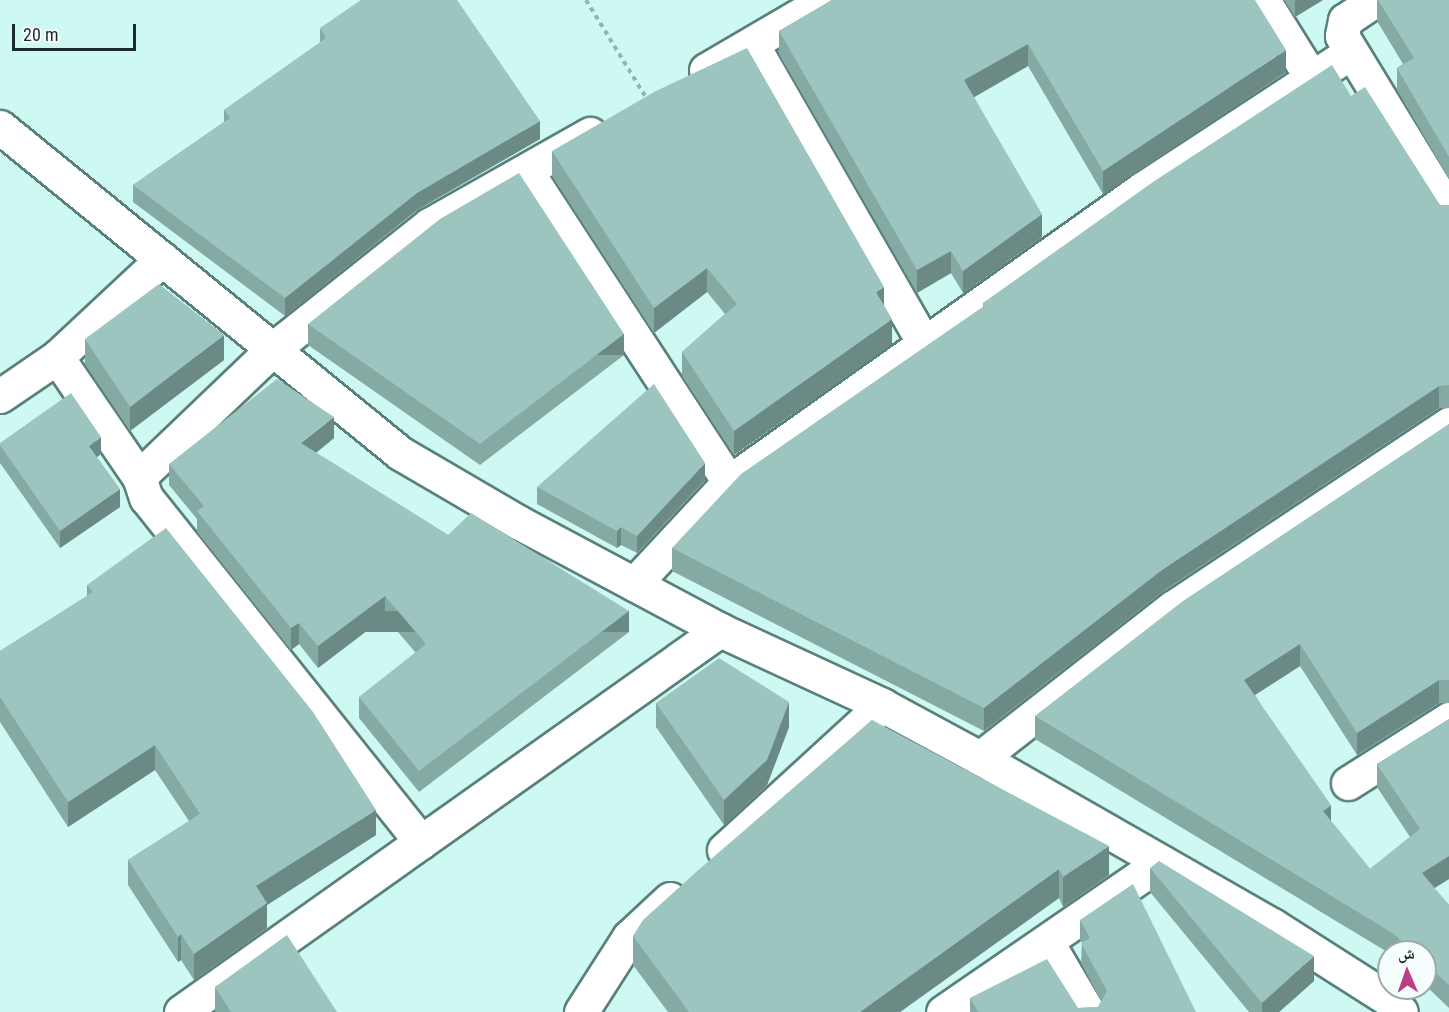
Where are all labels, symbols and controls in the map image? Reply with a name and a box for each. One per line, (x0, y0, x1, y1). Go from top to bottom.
scale bar (15, 12, 140, 50)
text: 20 m (23, 24, 58, 45)
north arrow (1377, 940, 1437, 1000)
text: ش (1398, 944, 1415, 963)

